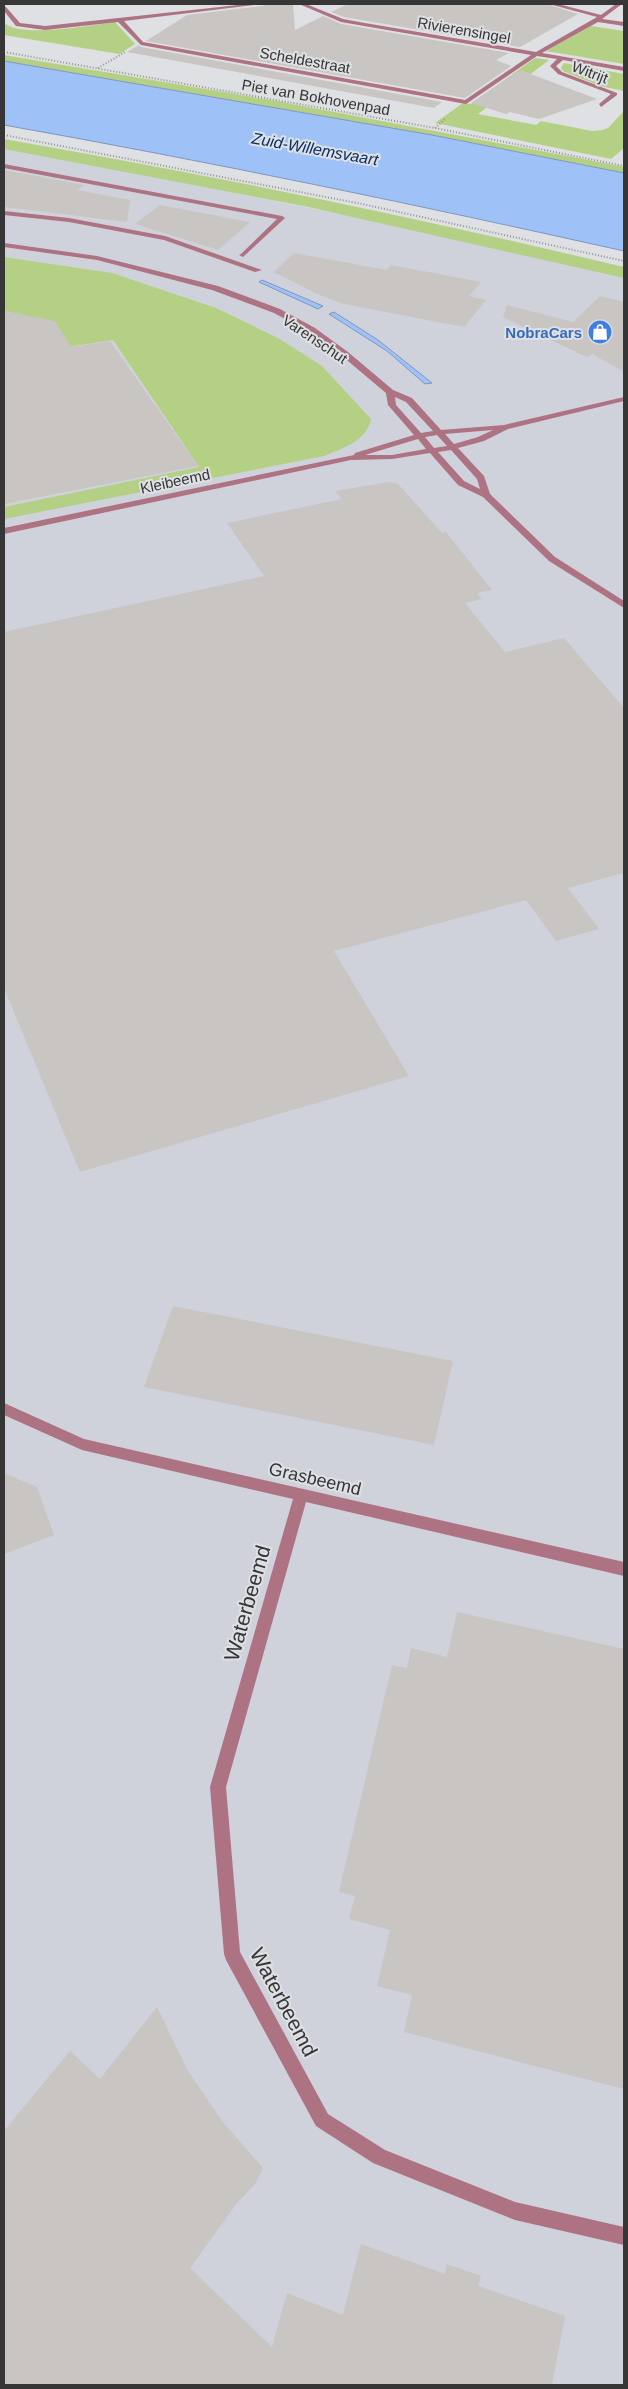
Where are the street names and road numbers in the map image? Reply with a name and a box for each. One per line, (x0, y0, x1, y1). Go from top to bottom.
street label: Rivierensingel (416, 13, 512, 47)
street label: Scheldestraat (258, 44, 352, 76)
street label: Witrijt (569, 57, 611, 87)
street label: Piet van Bokhovenpad (241, 76, 391, 118)
street label: Varenschut (279, 311, 351, 367)
street label: Kleibeemd (139, 465, 211, 497)
street label: Grasbeemd (267, 1459, 363, 1499)
street label: Waterbeemd (219, 1542, 275, 1664)
street label: Waterbeemd (246, 1944, 322, 2060)

